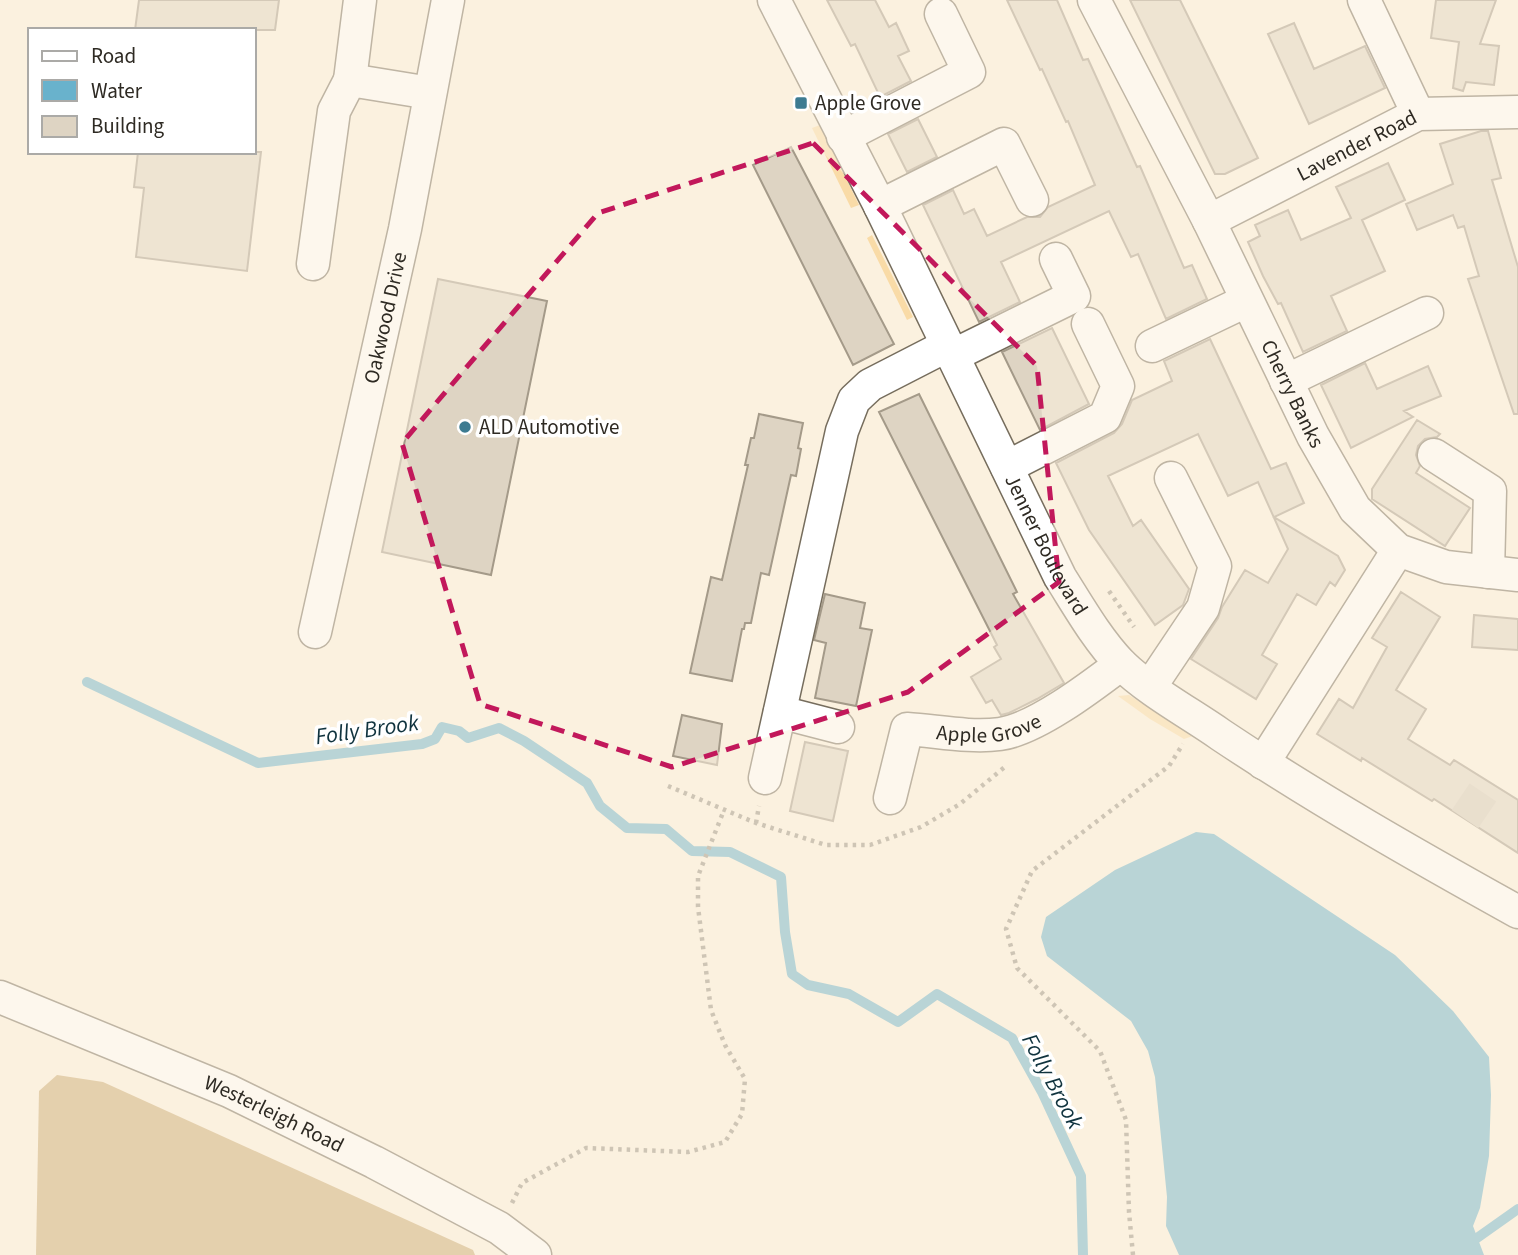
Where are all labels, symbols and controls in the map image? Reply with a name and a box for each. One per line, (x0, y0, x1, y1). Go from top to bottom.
legend (28, 28, 256, 154)
text: Road (91, 41, 136, 71)
text: Water (91, 76, 143, 106)
place label: Apple Grove (815, 88, 921, 118)
marker: Apple Grove (793, 95, 809, 111)
street label: Lavender Road (1292, 102, 1422, 189)
text: Building (91, 111, 165, 141)
street label: Oakwood Drive (356, 249, 414, 386)
street label: Cherry Banks (1254, 335, 1332, 454)
place label: ALD Automotive (479, 412, 619, 442)
marker: ALD Automotive (457, 419, 473, 435)
street label: Jenner Boulevard (997, 469, 1095, 621)
water label: Folly Brook (313, 706, 422, 753)
street label: Apple Grove (935, 706, 1046, 750)
water label: Folly Brook (1014, 1028, 1092, 1136)
street label: Westerleigh Road (200, 1067, 349, 1160)

